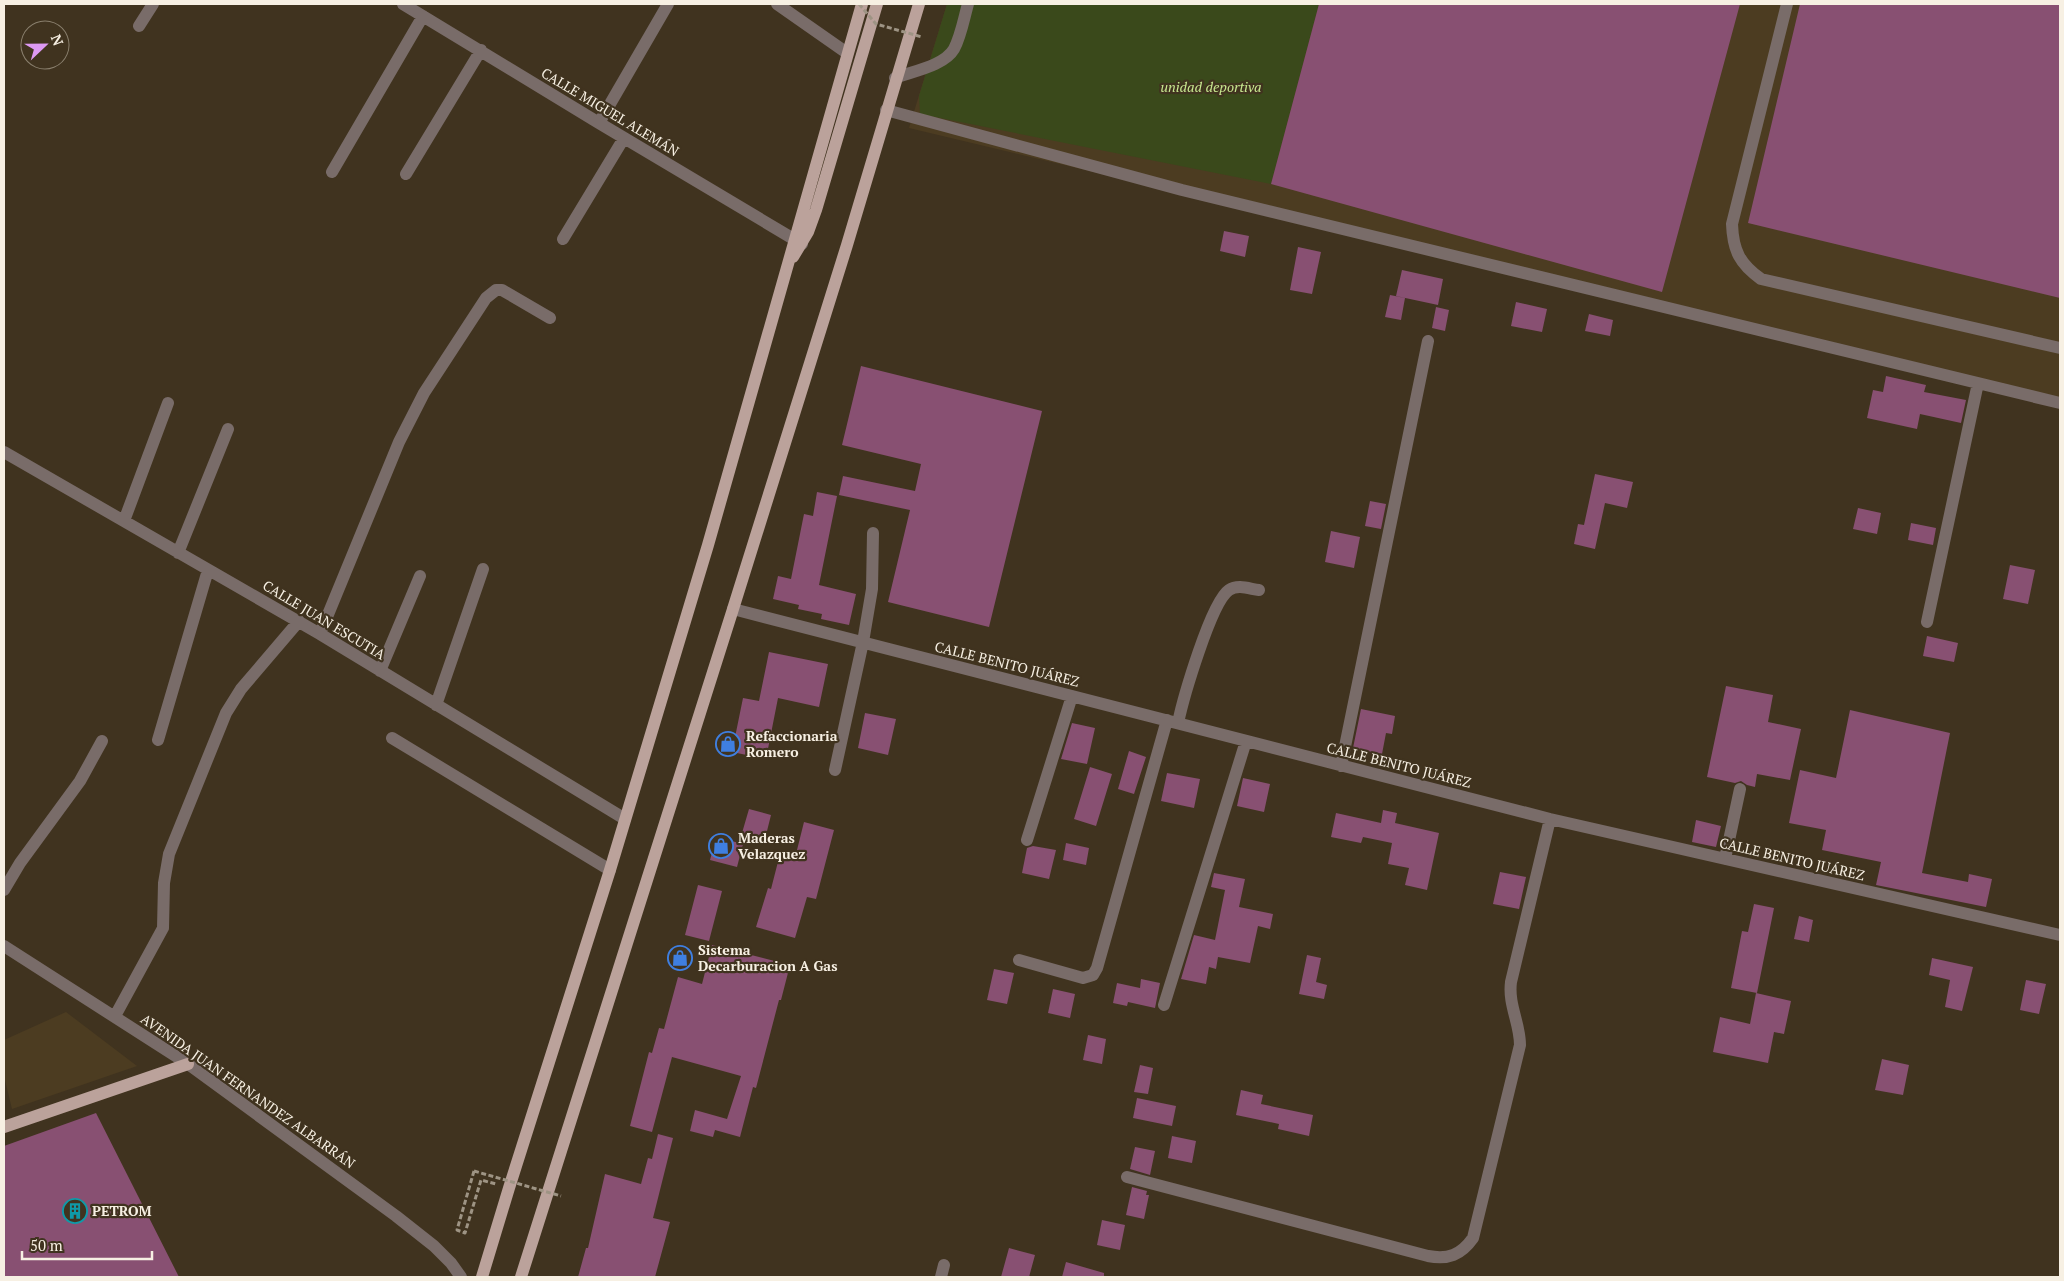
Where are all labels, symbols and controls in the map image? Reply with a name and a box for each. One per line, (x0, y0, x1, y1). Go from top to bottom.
north arrow (20, 20, 70, 70)
text: N (47, 31, 68, 49)
street label: CALLE MIGUEL ALEMÁN (538, 63, 683, 160)
park label: unidad deportiva (1160, 77, 1262, 96)
street label: CALLE JUAN ESCUTIA (259, 575, 389, 664)
street label: CALLE BENITO JUÁREZ (933, 636, 1081, 691)
place label: Refaccionaria Romero (746, 726, 838, 761)
shop icon: Refaccionaria Romero (715, 731, 741, 757)
street label: CALLE BENITO JUÁREZ (1325, 737, 1473, 792)
place label: Maderas Velazquez (738, 828, 805, 863)
shop icon: Maderas Velazquez (708, 833, 734, 859)
street label: CALLE BENITO JUÁREZ (1718, 833, 1867, 884)
place label: Sistema Decarburacion A Gas (698, 940, 838, 975)
shop icon: Sistema Decarburacion A Gas (667, 945, 693, 971)
street label: AVENIDA JUAN FERNANDEZ ALBARRÁN (137, 1009, 359, 1172)
building icon: PETROM (62, 1198, 88, 1224)
place label: PETROM (92, 1201, 152, 1220)
scale bar (22, 1228, 152, 1260)
text: 50 m (30, 1235, 63, 1255)

